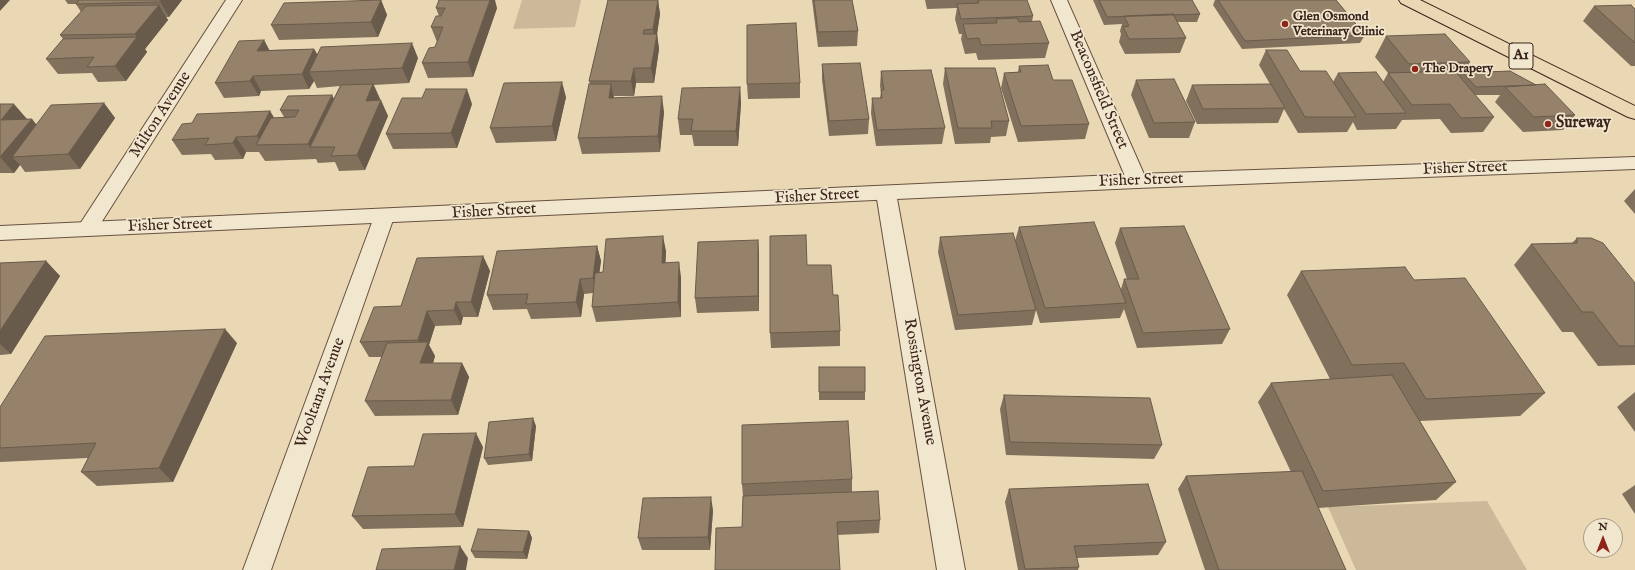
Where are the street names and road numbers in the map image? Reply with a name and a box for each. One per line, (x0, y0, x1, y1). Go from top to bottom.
street label: Beaconsfield Street (1064, 28, 1132, 152)
road number: A1 (1509, 43, 1533, 69)
street label: Milton Avenue (126, 68, 196, 162)
street label: Fisher Street (1422, 158, 1508, 180)
street label: Fisher Street (1098, 170, 1184, 192)
street label: Fisher Street (774, 185, 860, 209)
street label: Fisher Street (451, 200, 537, 224)
street label: Fisher Street (127, 215, 213, 237)
street label: Rossington Avenue (898, 317, 940, 447)
street label: Wooltana Avenue (292, 335, 350, 451)

